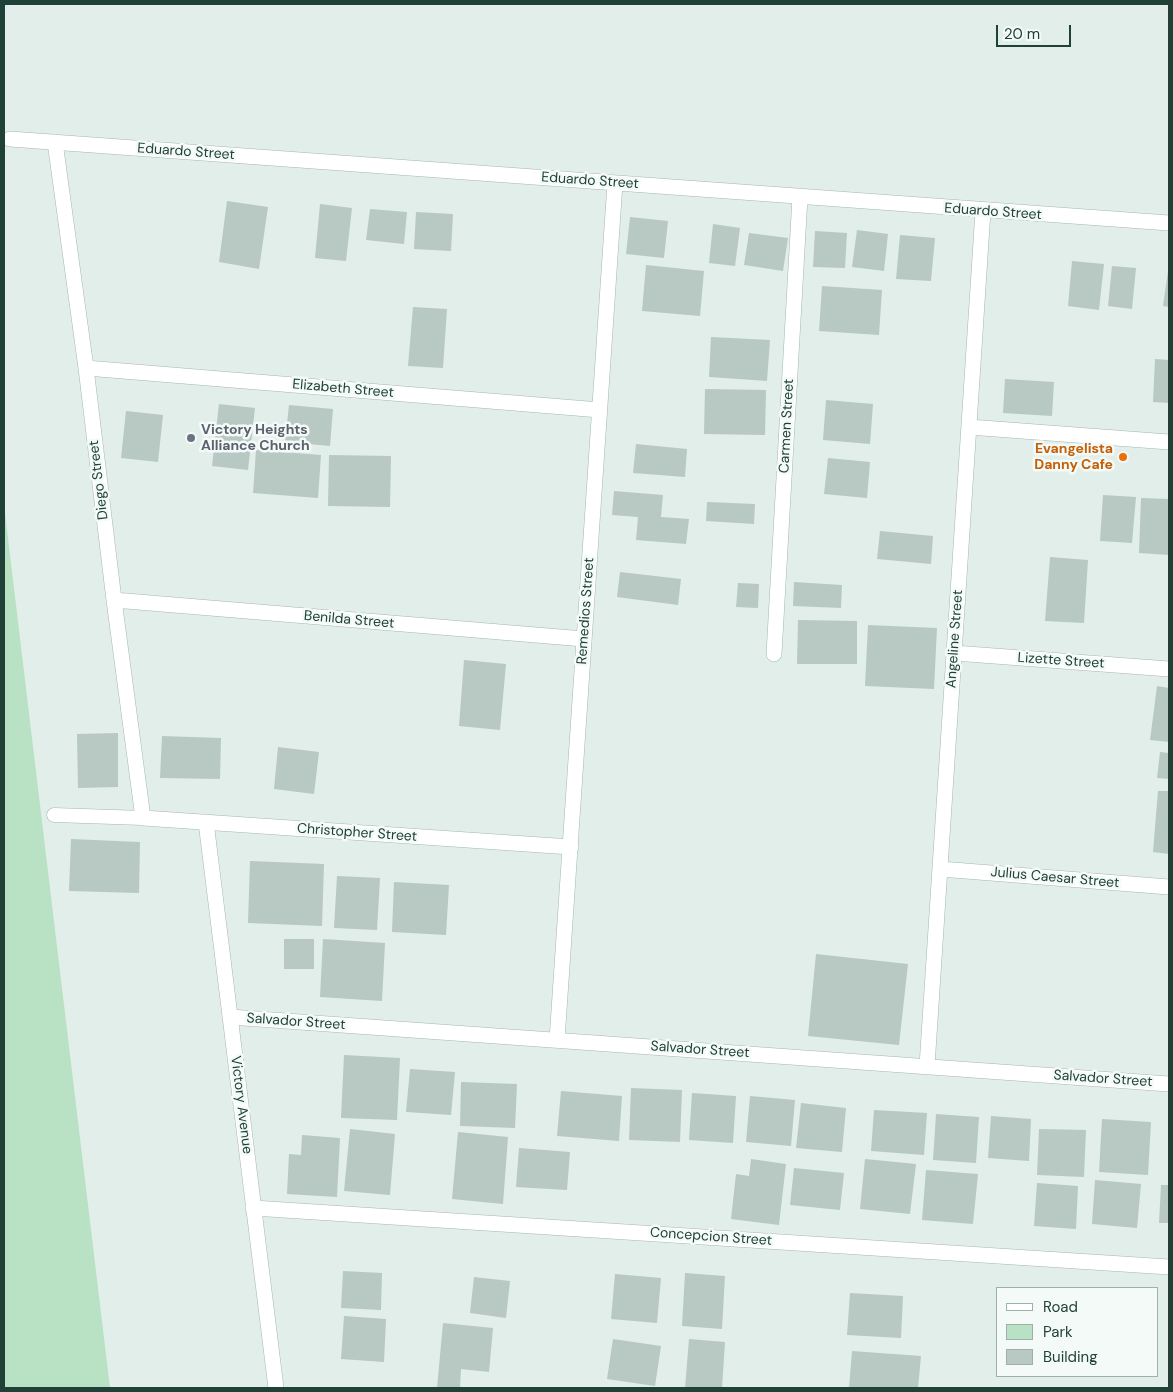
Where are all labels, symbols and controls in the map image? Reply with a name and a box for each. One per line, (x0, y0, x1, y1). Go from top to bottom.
scale bar (998, 15, 1073, 47)
text: 20 m (1004, 24, 1040, 44)
street label: Eduardo Street (137, 140, 235, 164)
street label: Eduardo Street (541, 169, 639, 193)
street label: Eduardo Street (944, 200, 1042, 224)
street label: Elizabeth Street (292, 376, 394, 402)
street label: Carmen Street (776, 378, 798, 474)
place label: Victory Heights Alliance Church (201, 422, 310, 454)
marker: Victory Heights Alliance Church (185, 432, 197, 444)
street label: Diego Street (86, 439, 112, 521)
place label: Evangelista Danny Cafe (1034, 441, 1113, 474)
marker: Evangelista Danny Cafe (1117, 451, 1129, 463)
street label: Remedios Street (574, 557, 598, 665)
street label: Angeline Street (943, 589, 967, 689)
street label: Benilda Street (303, 608, 395, 632)
street label: Lizette Street (1017, 650, 1105, 672)
street label: Christopher Street (296, 820, 418, 846)
street label: Julius Caesar Street (990, 864, 1120, 892)
street label: Salvador Street (246, 1010, 346, 1034)
street label: Salvador Street (650, 1038, 750, 1062)
street label: Victory Avenue (227, 1055, 255, 1155)
street label: Salvador Street (1053, 1067, 1153, 1091)
street label: Concepcion Street (649, 1224, 773, 1250)
legend (996, 1287, 1158, 1377)
text: Road (1043, 1297, 1078, 1317)
text: Park (1043, 1322, 1073, 1342)
text: Building (1043, 1347, 1098, 1367)

